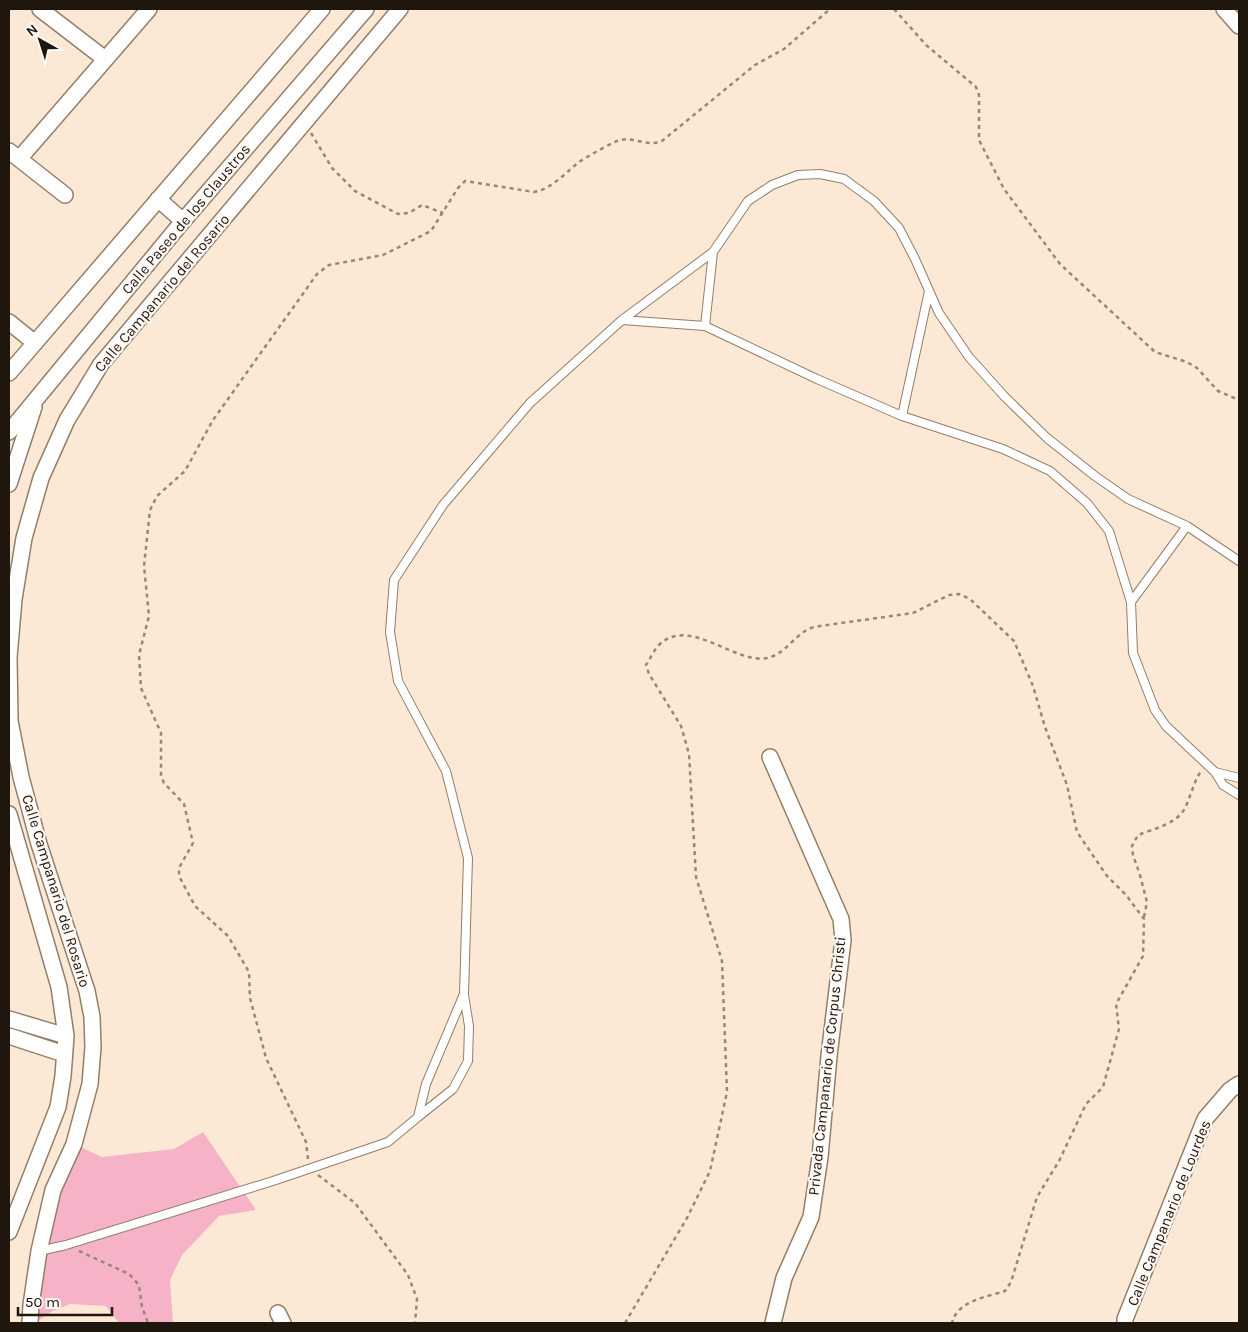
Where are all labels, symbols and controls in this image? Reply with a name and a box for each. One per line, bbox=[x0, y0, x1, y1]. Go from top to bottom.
north arrow bbox=[15, 15, 65, 65]
text: N bbox=[23, 21, 41, 40]
street label: Calle Paseo de los Claustros bbox=[118, 140, 254, 298]
street label: Calle Campanario del Rosario bbox=[91, 210, 233, 376]
street label: Calle Campanario del Rosario bbox=[18, 792, 94, 990]
street label: Privada Campanario de Corpus Christi bbox=[804, 935, 850, 1197]
street label: Calle Campanario de Lourdes bbox=[1123, 1117, 1215, 1309]
scale bar bbox=[18, 1284, 111, 1316]
text: 50 m bbox=[25, 1293, 60, 1311]

